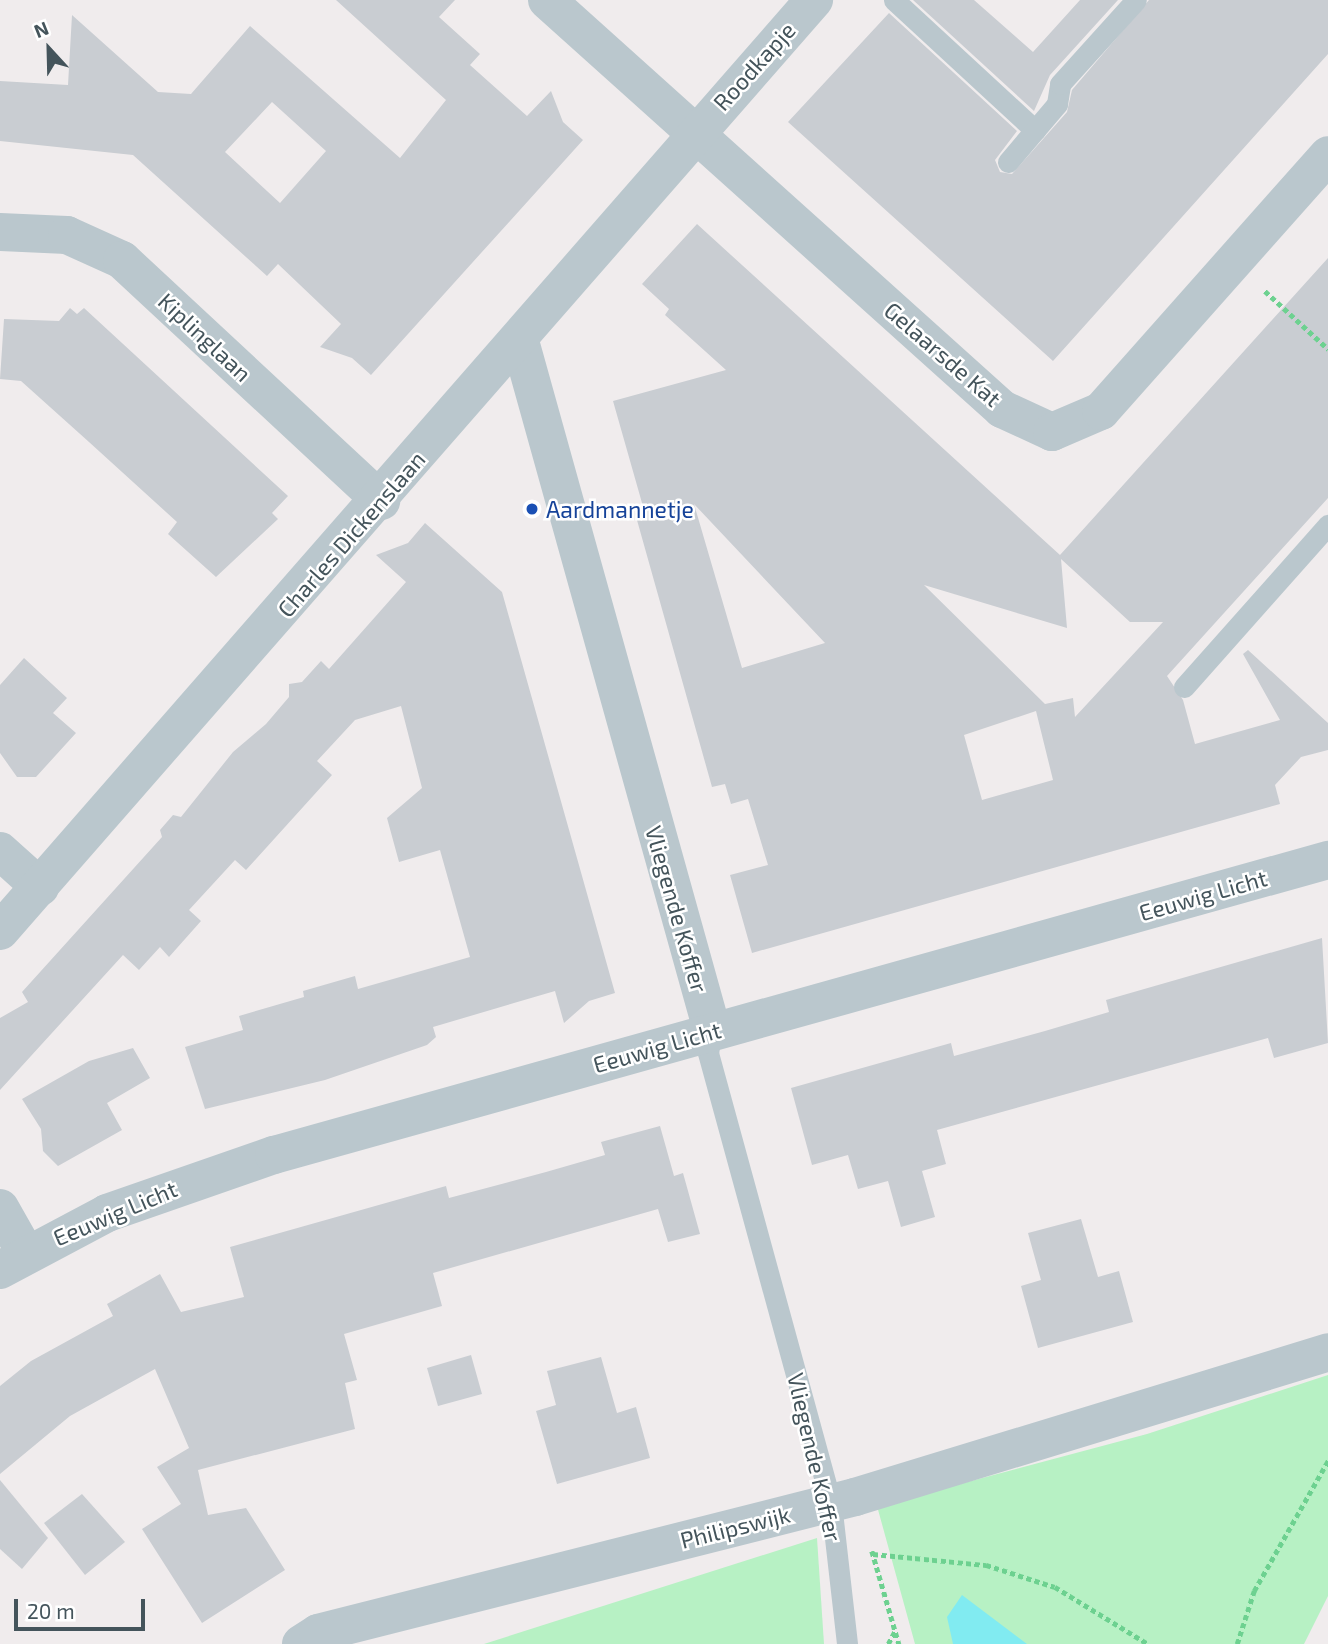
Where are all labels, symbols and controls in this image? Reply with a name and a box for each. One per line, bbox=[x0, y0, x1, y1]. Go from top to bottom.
north arrow bbox=[14, 14, 84, 84]
text: N bbox=[30, 16, 52, 42]
street label: Roodkapje bbox=[707, 16, 801, 116]
street label: Kiplinglaan bbox=[153, 287, 257, 387]
street label: Gelaarsde Kat bbox=[879, 296, 1007, 412]
street label: Charles Dickenslaan bbox=[271, 445, 431, 623]
place label: Aardmannetje bbox=[546, 495, 694, 523]
marker: Aardmannetje bbox=[524, 501, 540, 517]
street label: Vliegende Koffer bbox=[640, 822, 714, 996]
street label: Eeuwig Licht bbox=[1136, 864, 1270, 926]
street label: Eeuwig Licht bbox=[590, 1016, 724, 1078]
street label: Eeuwig Licht bbox=[49, 1175, 181, 1251]
street label: Vliegende Koffer bbox=[782, 1370, 848, 1544]
street label: Philipswijk bbox=[677, 1500, 793, 1554]
scale bar bbox=[18, 1584, 149, 1628]
text: 20 m bbox=[27, 1598, 75, 1623]

